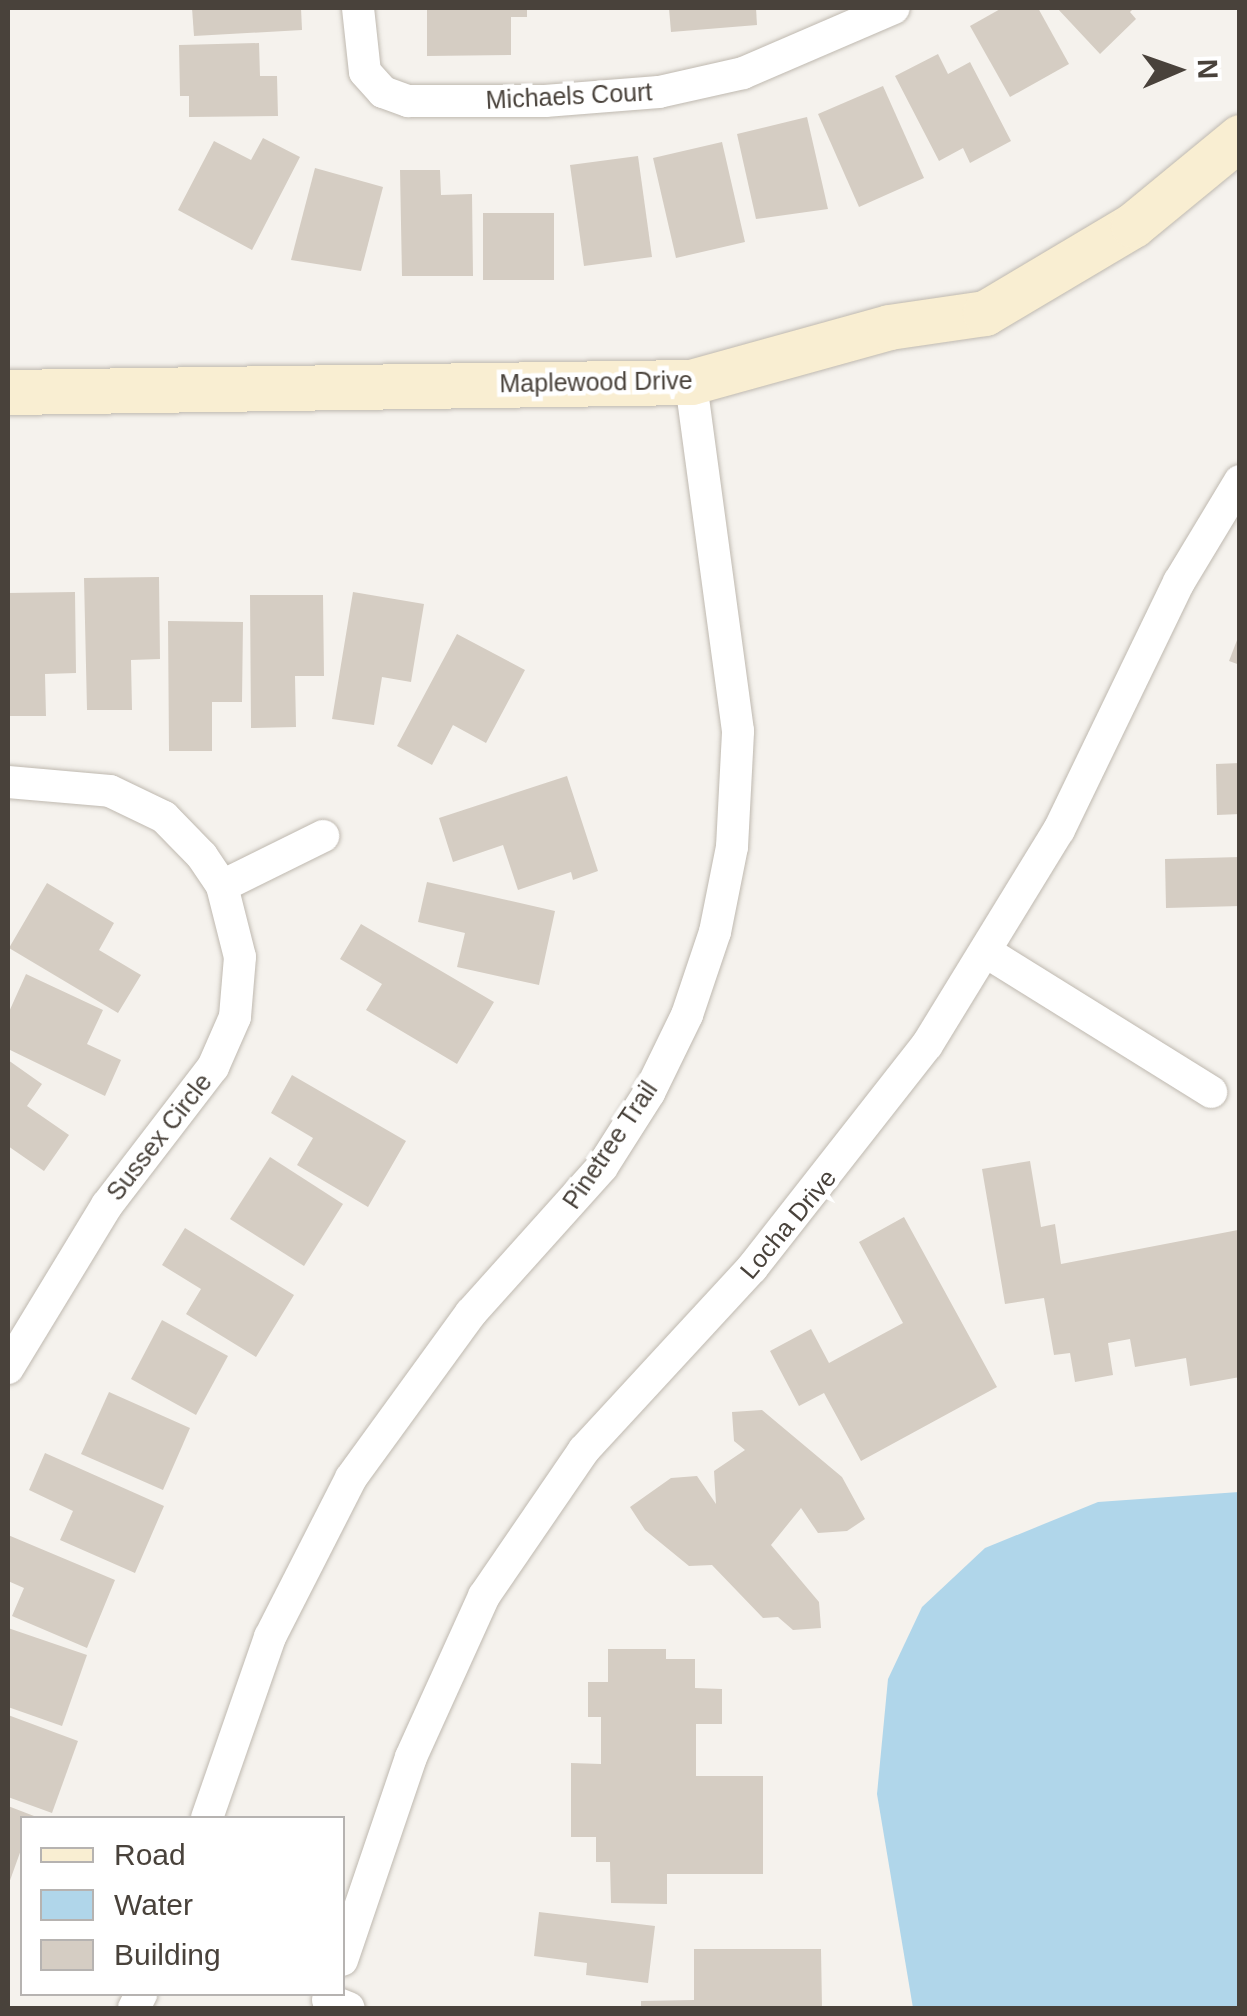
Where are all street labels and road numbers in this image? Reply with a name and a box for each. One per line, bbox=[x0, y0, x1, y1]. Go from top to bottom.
street label: Michaels Court bbox=[485, 77, 653, 115]
street label: Maplewood Drive bbox=[499, 365, 693, 399]
street label: Sussex Circle bbox=[100, 1068, 218, 1206]
street label: Pinetree Trail bbox=[556, 1075, 664, 1215]
street label: Locha Drive bbox=[734, 1163, 842, 1285]

